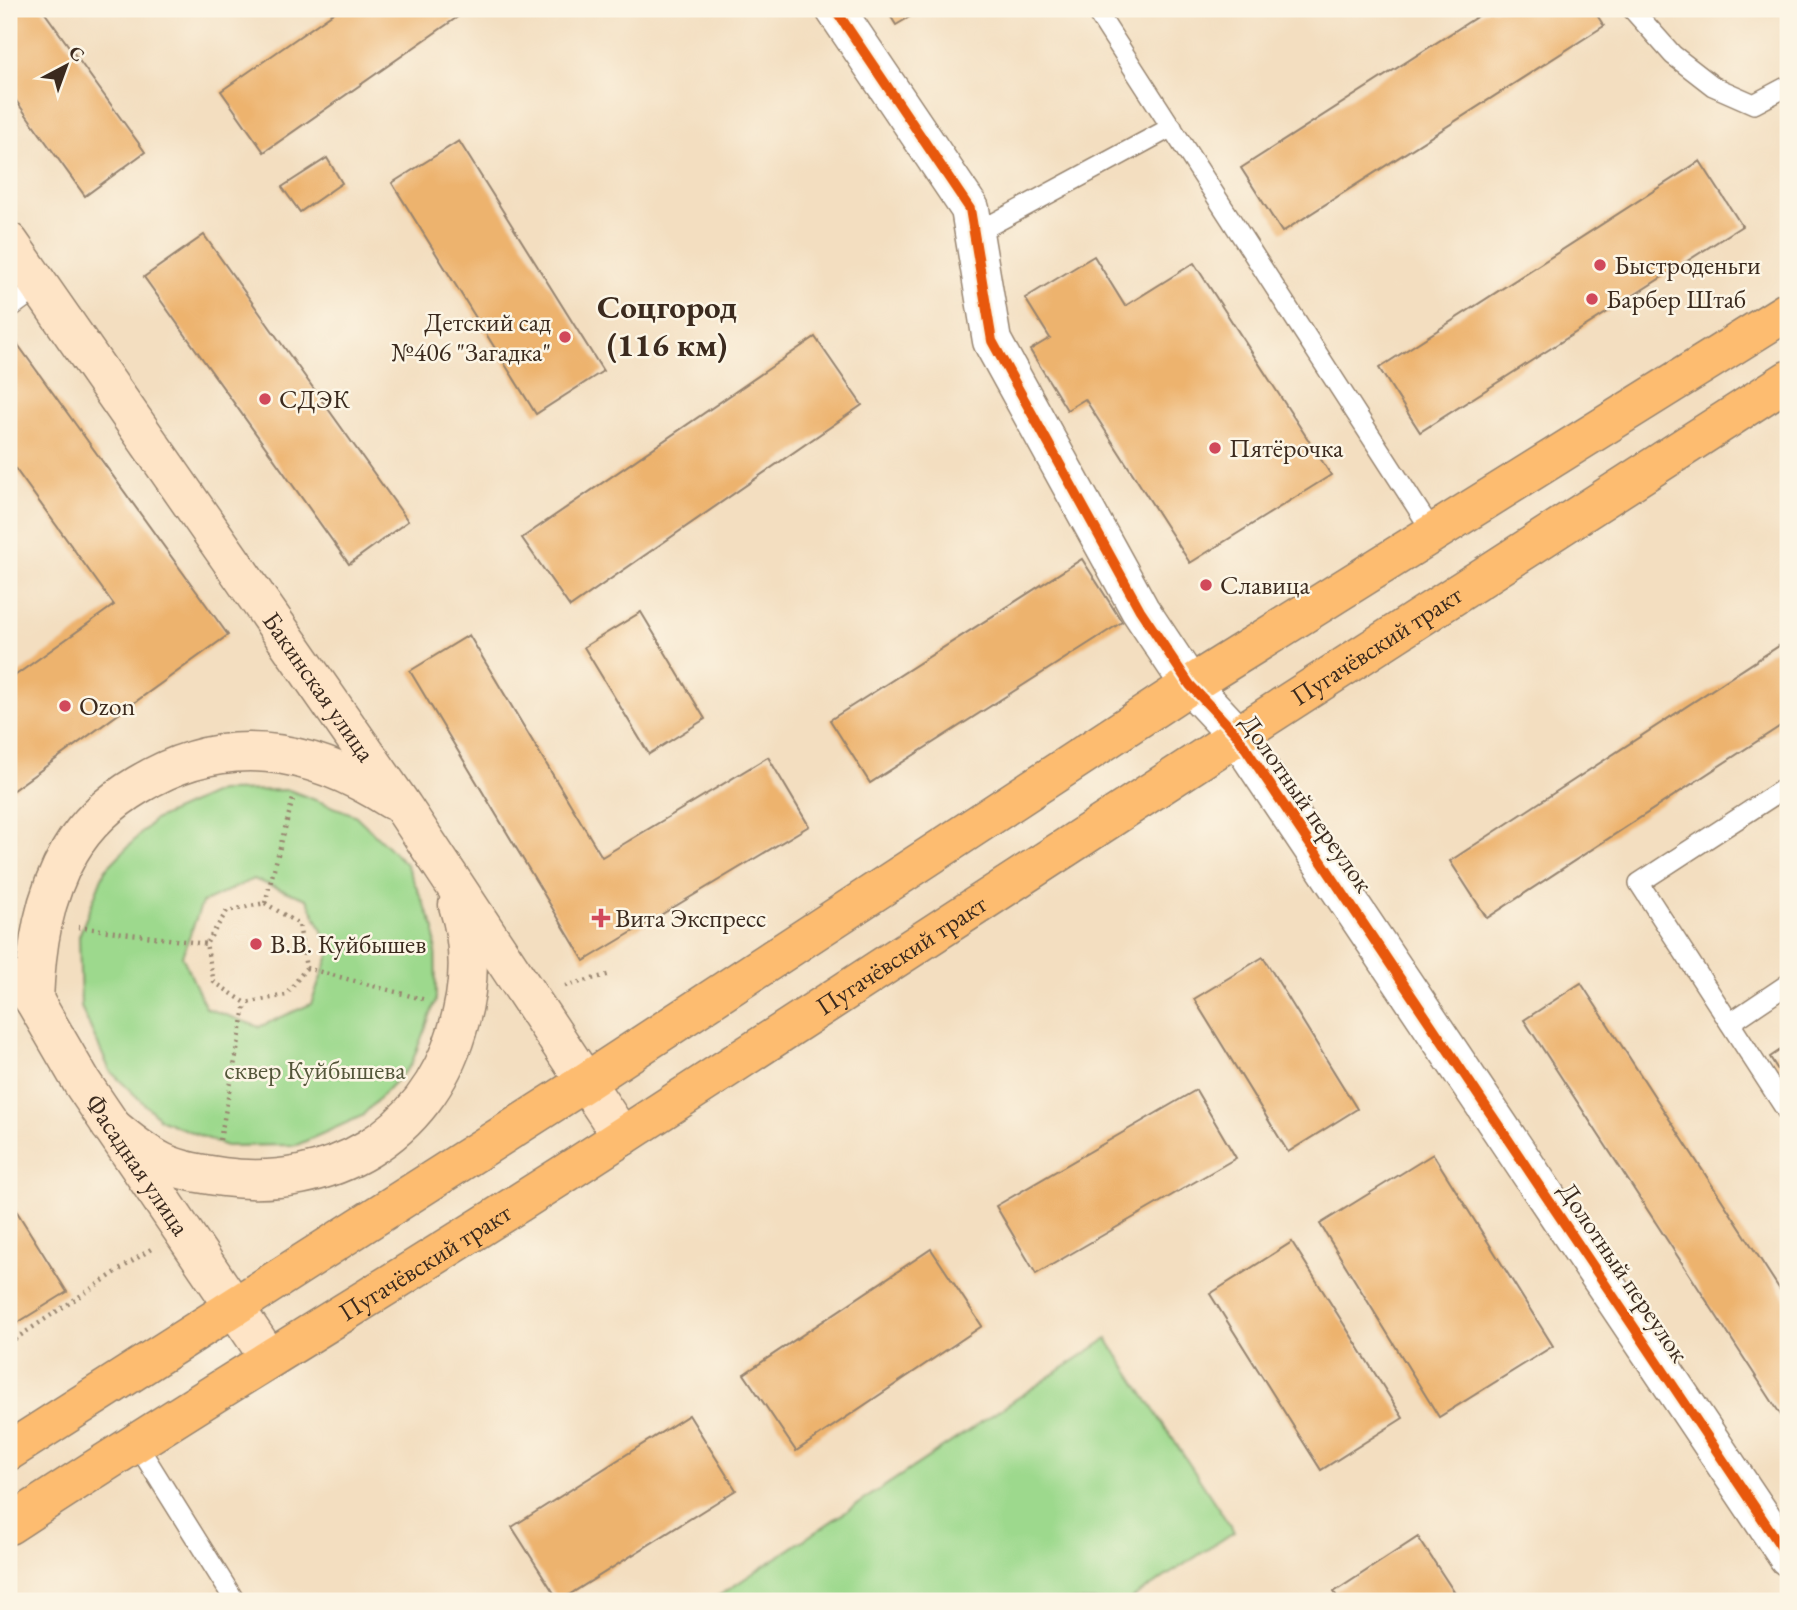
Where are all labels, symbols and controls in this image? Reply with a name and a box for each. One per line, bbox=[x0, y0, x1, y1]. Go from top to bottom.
north arrow bbox=[32, 32, 102, 102]
text: С bbox=[64, 40, 90, 67]
place label: Быстроденьги bbox=[1614, 248, 1761, 282]
marker: Быстроденьги bbox=[1592, 257, 1608, 273]
place label: Барбер Штаб bbox=[1606, 282, 1746, 316]
district label: Соцгород (116 км) bbox=[597, 285, 737, 366]
marker: Барбер Штаб bbox=[1584, 291, 1600, 307]
place label: Детский сад №406 "Загадка" bbox=[391, 305, 551, 369]
marker: Детский сад №406 "Загадка" bbox=[557, 329, 573, 345]
place label: СДЭК bbox=[279, 382, 351, 416]
marker: СДЭК bbox=[257, 391, 273, 407]
place label: Пятёрочка bbox=[1229, 431, 1344, 465]
marker: Пятёрочка bbox=[1207, 440, 1223, 456]
place label: Славица bbox=[1220, 568, 1310, 602]
marker: Славица bbox=[1198, 577, 1214, 593]
street label: Пугачёвский тракт bbox=[1284, 577, 1469, 713]
street label: Бакинская улица bbox=[255, 605, 384, 769]
place label: Ozon bbox=[79, 689, 136, 723]
marker: Ozon bbox=[57, 698, 73, 714]
street label: Долотный переулок bbox=[1233, 707, 1382, 899]
street label: Пугачёвский тракт bbox=[809, 886, 993, 1023]
place label: Вита Экспресс bbox=[615, 901, 766, 935]
marker: Вита Экспресс bbox=[593, 910, 609, 926]
place label: В.В. Куйбышев bbox=[270, 927, 426, 961]
marker: В.В. Куйбышев bbox=[248, 936, 264, 952]
park label: сквер Куйбышева bbox=[224, 1053, 406, 1087]
street label: Фасадная улица bbox=[78, 1087, 198, 1243]
street label: Долотный переулок bbox=[1551, 1175, 1697, 1369]
street label: Пугачёвский тракт bbox=[332, 1195, 518, 1329]

